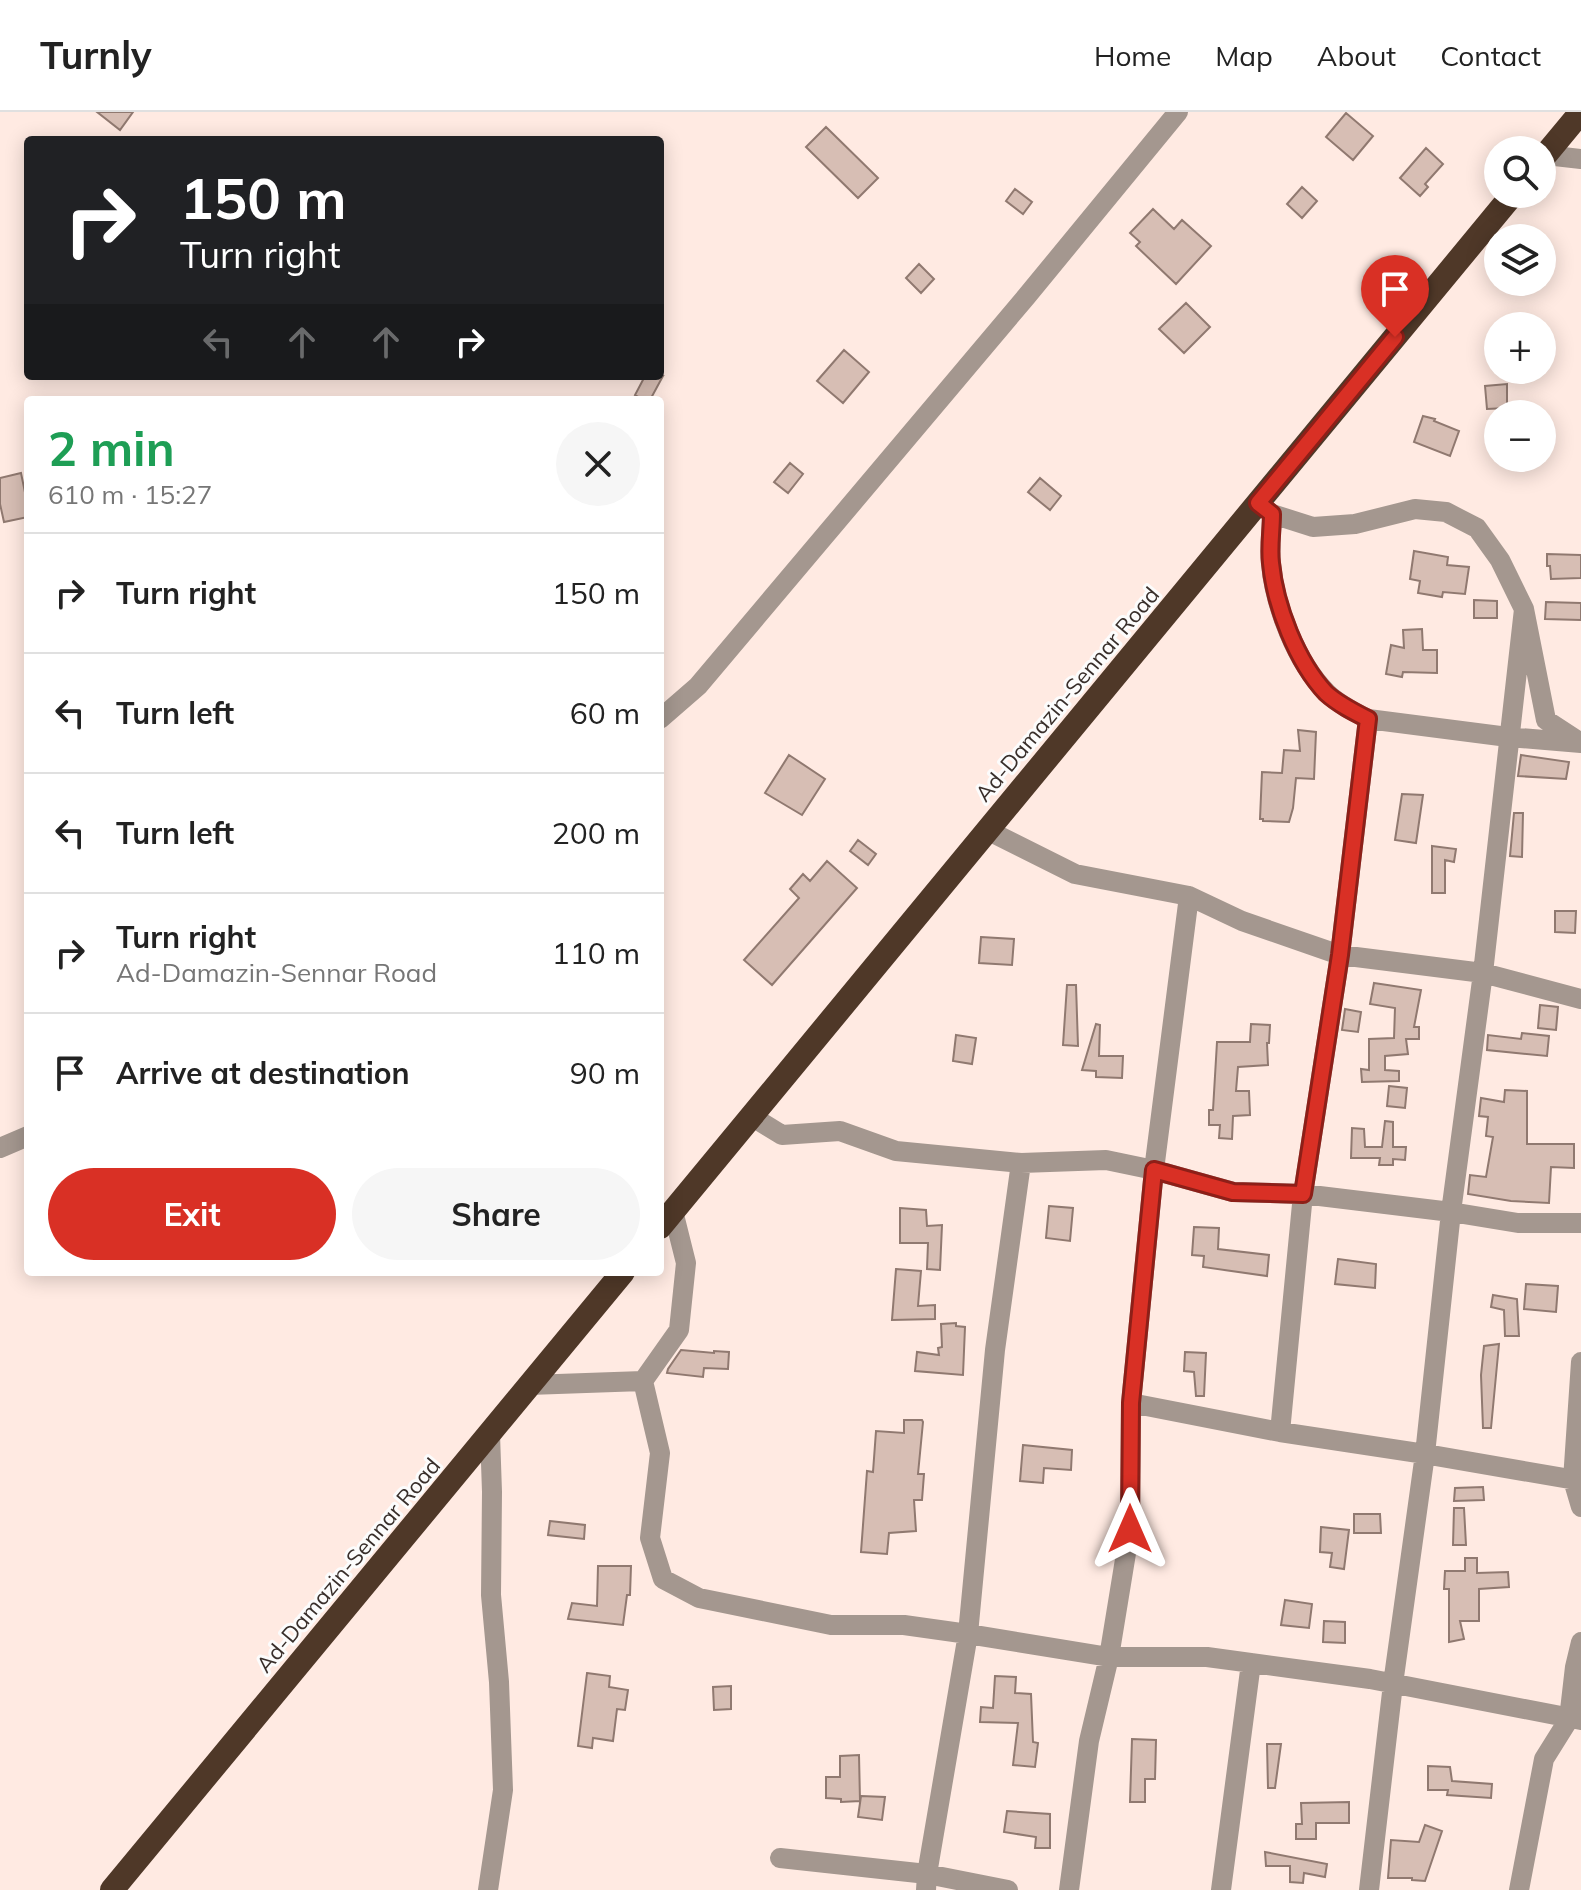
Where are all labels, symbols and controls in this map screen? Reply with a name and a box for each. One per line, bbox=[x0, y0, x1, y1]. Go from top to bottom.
text: Turnly bbox=[40, 31, 152, 79]
text: Home bbox=[1094, 38, 1171, 73]
text: Map bbox=[1215, 38, 1273, 73]
text: About bbox=[1317, 38, 1396, 73]
text: Contact bbox=[1440, 38, 1541, 73]
map controls bbox=[1484, 136, 1556, 472]
button: search bbox=[1484, 136, 1556, 208]
text: 150 m bbox=[180, 163, 347, 233]
icon: right bbox=[48, 168, 152, 272]
button: layers bbox=[1484, 224, 1556, 296]
text: Turn right bbox=[180, 232, 341, 277]
pin bbox=[1361, 255, 1429, 337]
icon: arrive bbox=[1373, 267, 1417, 311]
button: + bbox=[1484, 312, 1556, 384]
icon: left bbox=[196, 320, 240, 364]
icon: ahead bbox=[280, 320, 324, 364]
icon: ahead bbox=[364, 320, 408, 364]
icon: right bbox=[448, 320, 492, 364]
button: − bbox=[1484, 400, 1556, 472]
text: 2 min bbox=[48, 418, 175, 478]
button: close bbox=[556, 422, 640, 506]
text: 610 m · 15:27 bbox=[48, 478, 212, 511]
icon: right bbox=[48, 571, 92, 615]
text: Turn right bbox=[116, 574, 256, 612]
text: 150 m bbox=[552, 574, 640, 612]
street label: Ad-Damazin-Sennar Road bbox=[969, 581, 1165, 807]
icon: left bbox=[48, 691, 92, 735]
text: Turn left bbox=[116, 694, 234, 732]
text: 60 m bbox=[570, 694, 640, 732]
icon: left bbox=[48, 811, 92, 855]
text: Turn left bbox=[116, 814, 234, 852]
text: 200 m bbox=[552, 814, 640, 852]
text: Turn right bbox=[116, 918, 256, 956]
icon: right bbox=[48, 931, 92, 975]
text: 110 m bbox=[552, 934, 640, 972]
text: Ad-Damazin-Sennar Road bbox=[116, 956, 437, 989]
icon: arrive bbox=[48, 1051, 92, 1095]
text: Arrive at destination bbox=[116, 1054, 410, 1092]
text: 90 m bbox=[570, 1054, 640, 1092]
button: Exit bbox=[48, 1168, 336, 1260]
button: Share bbox=[352, 1168, 640, 1260]
street label: Ad-Damazin-Sennar Road bbox=[250, 1452, 446, 1678]
position arrow bbox=[1088, 1487, 1172, 1571]

